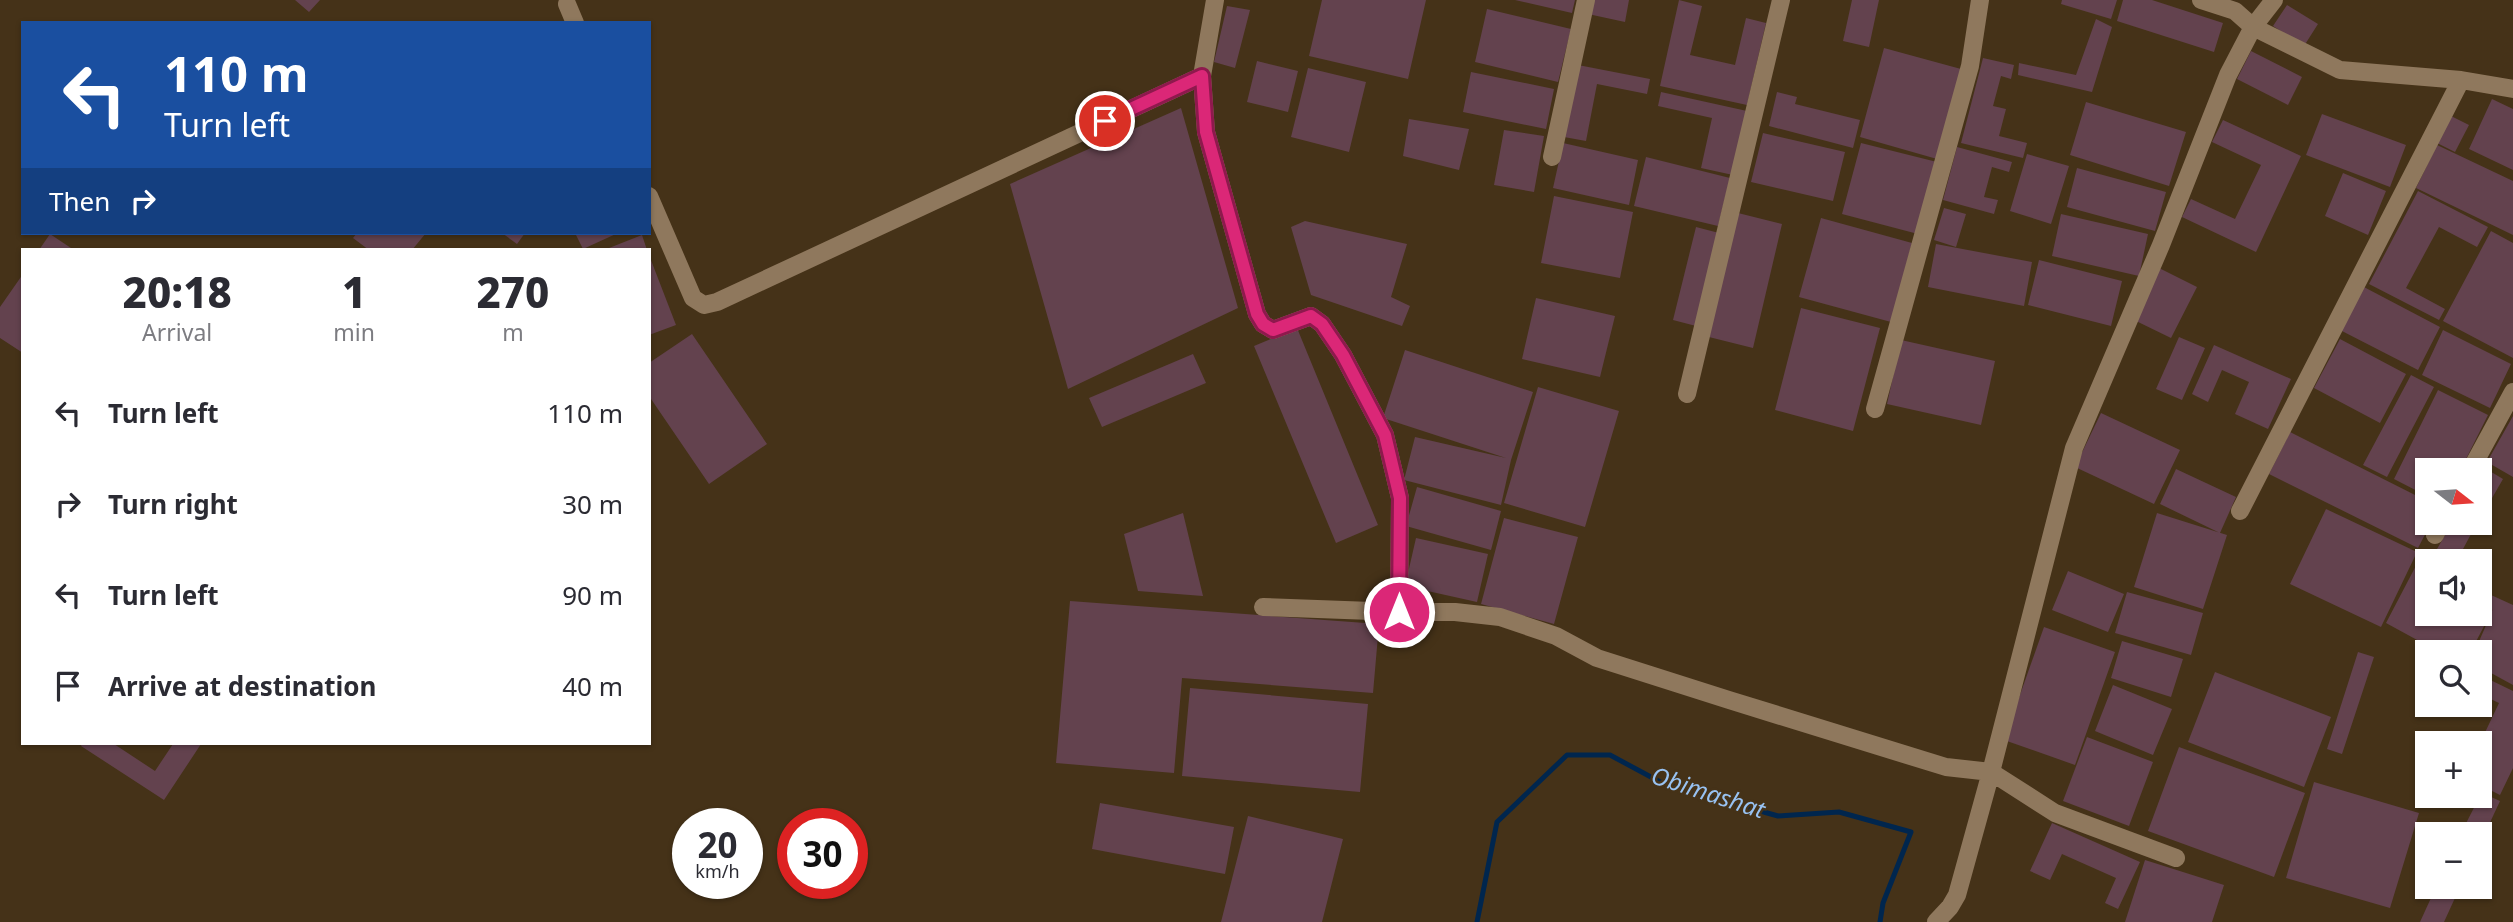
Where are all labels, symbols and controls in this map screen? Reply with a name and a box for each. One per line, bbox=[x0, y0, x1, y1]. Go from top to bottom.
text: 110 m bbox=[164, 40, 309, 106]
icon: left bbox=[49, 49, 140, 140]
pin bbox=[1075, 91, 1135, 151]
icon: arrive bbox=[1086, 102, 1124, 140]
text: Turn left bbox=[164, 103, 290, 146]
icon: right bbox=[124, 182, 162, 220]
text: Then bbox=[49, 183, 110, 219]
text: 20:18 bbox=[123, 263, 232, 320]
text: 1 bbox=[342, 263, 366, 320]
text: 270 bbox=[477, 263, 549, 320]
text: Arrival bbox=[142, 316, 212, 348]
text: min bbox=[333, 316, 375, 348]
text: m bbox=[502, 316, 524, 348]
icon: left bbox=[49, 394, 87, 432]
text: Turn left bbox=[108, 395, 219, 431]
text: 110 m bbox=[547, 395, 623, 431]
north arrow bbox=[2415, 458, 2492, 536]
map controls bbox=[2415, 458, 2492, 899]
icon: right bbox=[49, 485, 87, 523]
text: Turn right bbox=[108, 486, 238, 522]
text: 30 m bbox=[562, 486, 623, 522]
button: sound bbox=[2415, 549, 2492, 626]
position arrow bbox=[1362, 575, 1436, 649]
icon: left bbox=[49, 576, 87, 614]
text: Turn left bbox=[108, 577, 219, 613]
text: 90 m bbox=[562, 577, 623, 613]
button: search bbox=[2415, 640, 2492, 717]
icon: arrive bbox=[49, 667, 87, 705]
text: Arrive at destination bbox=[108, 668, 377, 704]
text: 40 m bbox=[562, 668, 623, 704]
button: + bbox=[2415, 731, 2492, 808]
water label: Obimashat bbox=[1647, 758, 1771, 826]
speed limit sign: 30 bbox=[777, 808, 868, 899]
text: 20 bbox=[697, 821, 738, 868]
button: − bbox=[2415, 822, 2492, 899]
text: km/h bbox=[695, 859, 740, 883]

